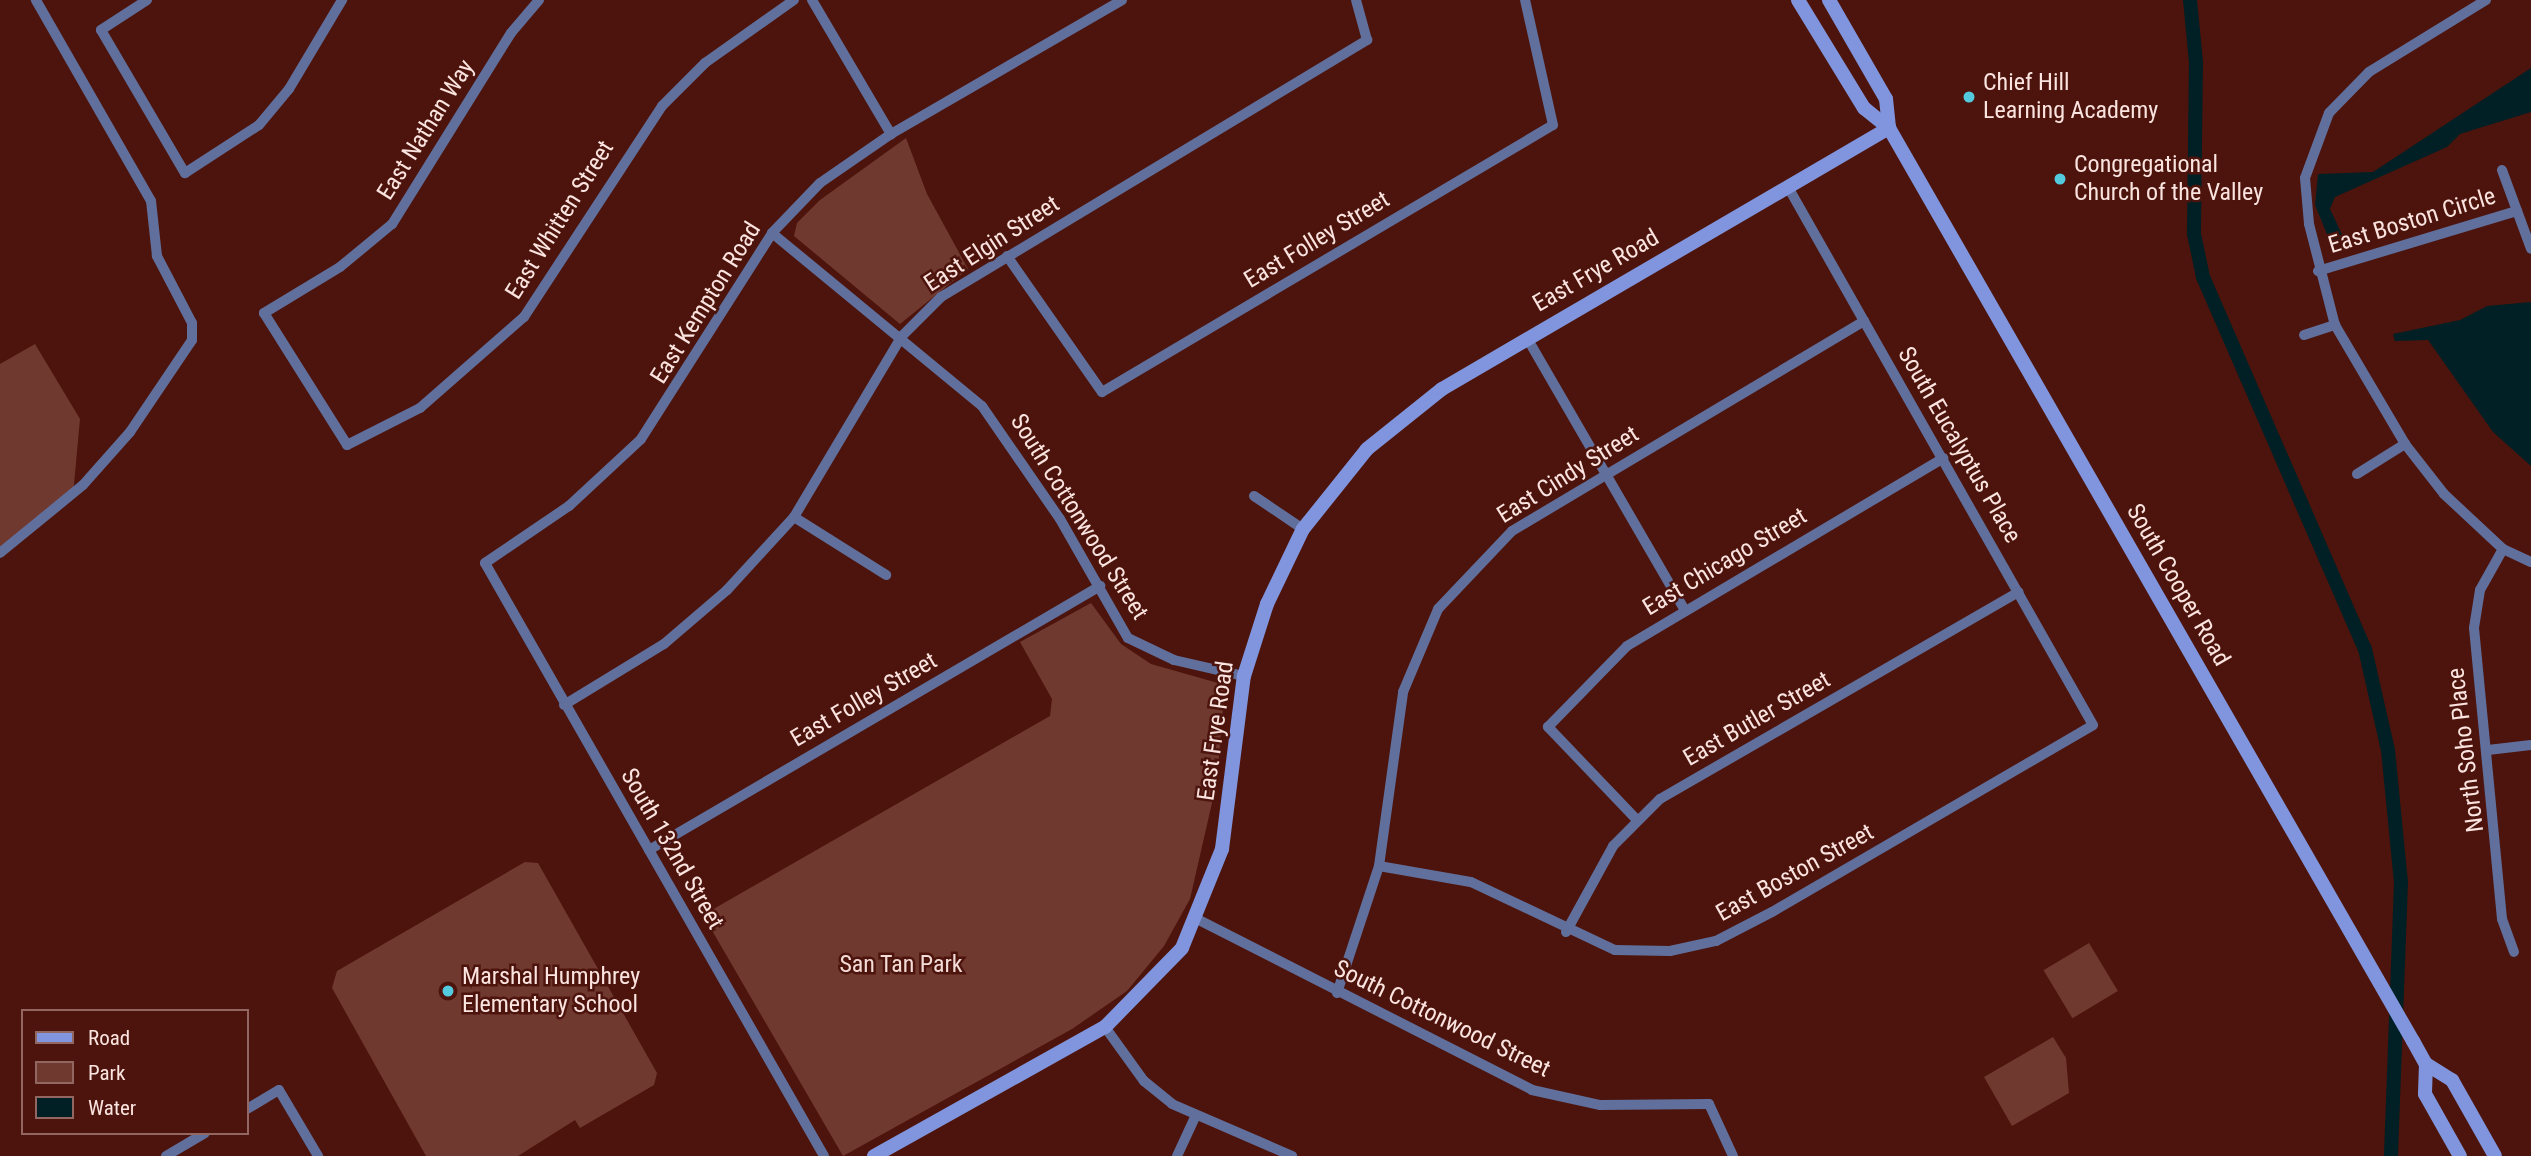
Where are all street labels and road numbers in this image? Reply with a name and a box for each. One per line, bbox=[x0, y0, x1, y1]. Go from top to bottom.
street label: East Nathan Way bbox=[371, 55, 481, 205]
street label: East Whitten Street bbox=[500, 136, 620, 304]
street label: East Boston Circle bbox=[2325, 182, 2499, 260]
street label: East Folley Street bbox=[1239, 185, 1395, 295]
street label: East Elgin Street bbox=[919, 190, 1065, 298]
street label: East Kempton Road bbox=[645, 217, 767, 389]
street label: East Frye Road bbox=[1528, 223, 1664, 319]
street label: South Eucalyptus Place bbox=[1891, 342, 2027, 548]
street label: South Cottonwood Street bbox=[1004, 409, 1154, 625]
street label: East Cindy Street bbox=[1492, 420, 1644, 530]
street label: South Cooper Road bbox=[2120, 499, 2236, 671]
street label: East Chicago Street bbox=[1638, 502, 1812, 622]
street label: East Folley Street bbox=[786, 646, 942, 754]
street label: East Frye Road bbox=[1192, 659, 1240, 803]
street label: East Butler Street bbox=[1679, 665, 1835, 773]
street label: North Soho Place bbox=[2442, 666, 2490, 834]
street label: South 132nd Street bbox=[614, 763, 730, 935]
street label: East Boston Street bbox=[1711, 818, 1879, 928]
street label: South Cottonwood Street bbox=[1329, 954, 1555, 1084]

